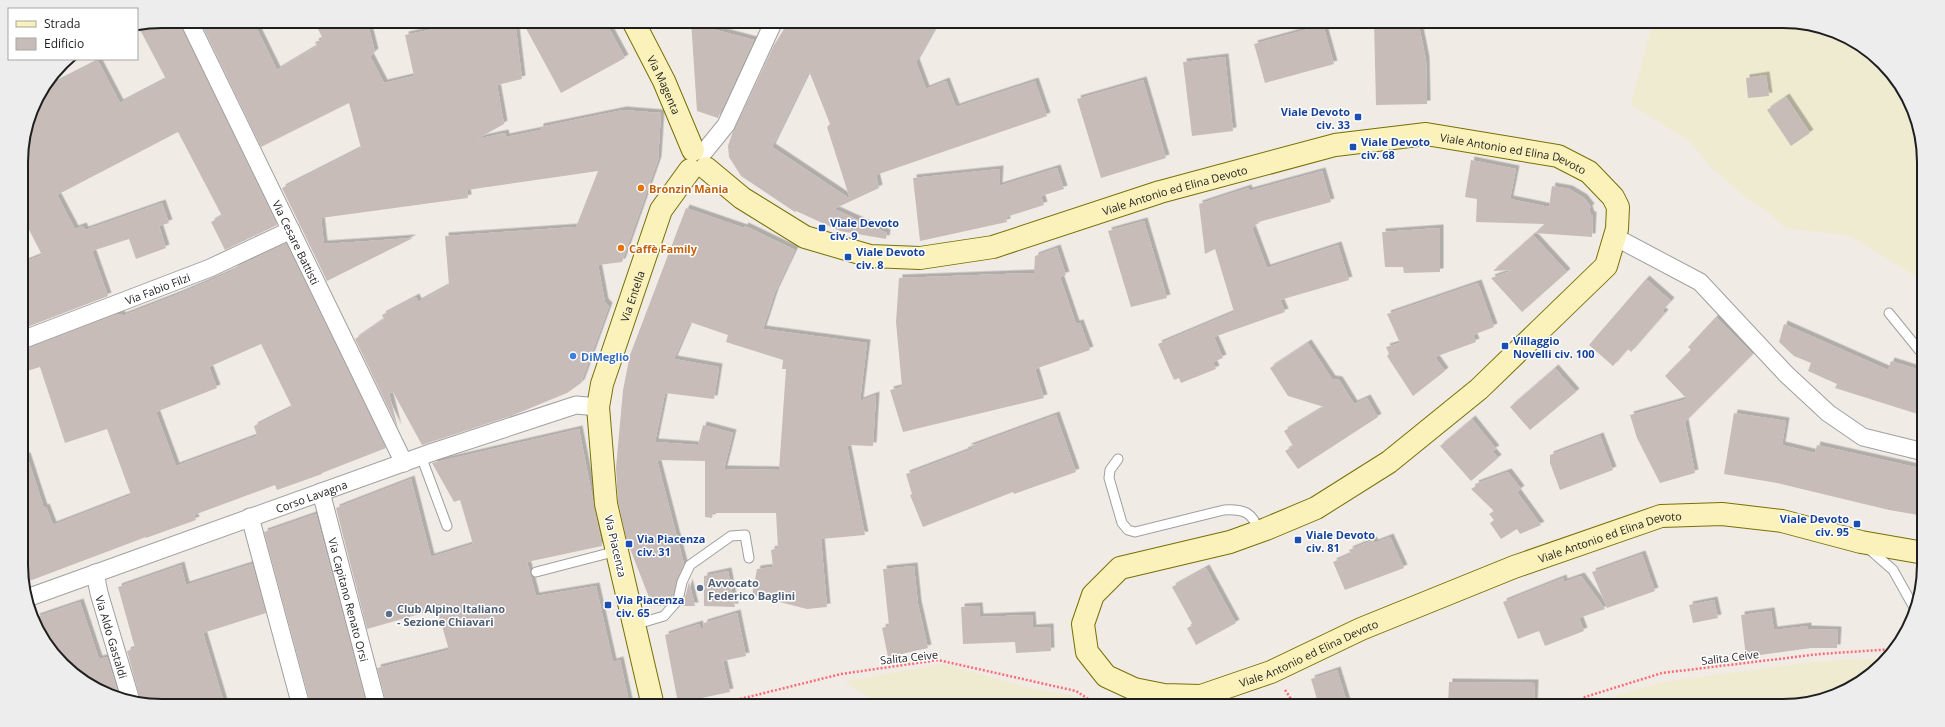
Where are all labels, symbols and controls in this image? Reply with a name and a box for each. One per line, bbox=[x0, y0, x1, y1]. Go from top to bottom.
legend bbox=[8, 8, 138, 60]
text: Strada bbox=[44, 15, 80, 32]
text: Edificio bbox=[44, 35, 84, 52]
street label: Via Magenta bbox=[644, 53, 685, 116]
place label: Viale Devoto civ. 33 bbox=[1281, 104, 1350, 132]
marker: Viale Devoto civ. 33 bbox=[1353, 112, 1363, 122]
street label: Viale Antonio ed Elina Devoto bbox=[1439, 129, 1590, 177]
place label: Viale Devoto civ. 68 bbox=[1361, 134, 1430, 162]
marker: Viale Devoto civ. 68 bbox=[1348, 142, 1358, 152]
street label: Viale Antonio ed Elina Devoto bbox=[1100, 161, 1249, 218]
place label: Bronzin Mania bbox=[649, 181, 728, 196]
marker: Bronzin Mania bbox=[636, 183, 646, 193]
street label: Via Cesare Battisti bbox=[270, 197, 324, 287]
place label: Viale Devoto civ. 9 bbox=[830, 215, 899, 243]
marker: Viale Devoto civ. 9 bbox=[817, 223, 827, 233]
place label: Caffè Family bbox=[629, 241, 698, 256]
marker: Caffè Family bbox=[616, 243, 626, 253]
place label: Viale Devoto civ. 8 bbox=[856, 244, 925, 272]
marker: Viale Devoto civ. 8 bbox=[843, 252, 853, 262]
street label: Via Entella bbox=[616, 268, 647, 323]
street label: Via Fabio Filzi bbox=[123, 269, 192, 307]
place label: Villaggio Novelli civ. 100 bbox=[1513, 333, 1595, 361]
marker: Villaggio Novelli civ. 100 bbox=[1500, 341, 1510, 351]
place label: DiMeglio bbox=[581, 349, 629, 364]
marker: DiMeglio bbox=[568, 351, 578, 361]
street label: Corso Lavagna bbox=[273, 476, 349, 516]
street label: Viale Antonio ed Elina Devoto bbox=[1536, 508, 1682, 566]
place label: Viale Devoto civ. 95 bbox=[1780, 511, 1849, 539]
street label: Via Piacenza bbox=[602, 513, 630, 579]
marker: Viale Devoto civ. 95 bbox=[1852, 519, 1862, 529]
place label: Viale Devoto civ. 81 bbox=[1306, 527, 1375, 555]
place label: Via Piacenza civ. 31 bbox=[637, 531, 705, 559]
marker: Viale Devoto civ. 81 bbox=[1293, 535, 1303, 545]
street label: Via Capitano Renato Orsi bbox=[326, 536, 373, 663]
marker: Via Piacenza civ. 31 bbox=[624, 539, 634, 549]
place label: Avvocato Federico Baglini bbox=[708, 575, 795, 603]
marker: Avvocato Federico Baglini bbox=[695, 583, 705, 593]
place label: Via Piacenza civ. 65 bbox=[616, 592, 684, 620]
street label: Via Aldo Gastaldi bbox=[93, 593, 131, 680]
marker: Via Piacenza civ. 65 bbox=[603, 600, 613, 610]
place label: Club Alpino Italiano - Sezione Chiavari bbox=[397, 601, 505, 629]
marker: Club Alpino Italiano - Sezione Chiavari bbox=[384, 609, 394, 619]
street label: Viale Antonio ed Elina Devoto bbox=[1237, 615, 1380, 690]
street label: Salita Ceive bbox=[1700, 646, 1760, 668]
street label: Salita Ceive bbox=[879, 647, 939, 667]

